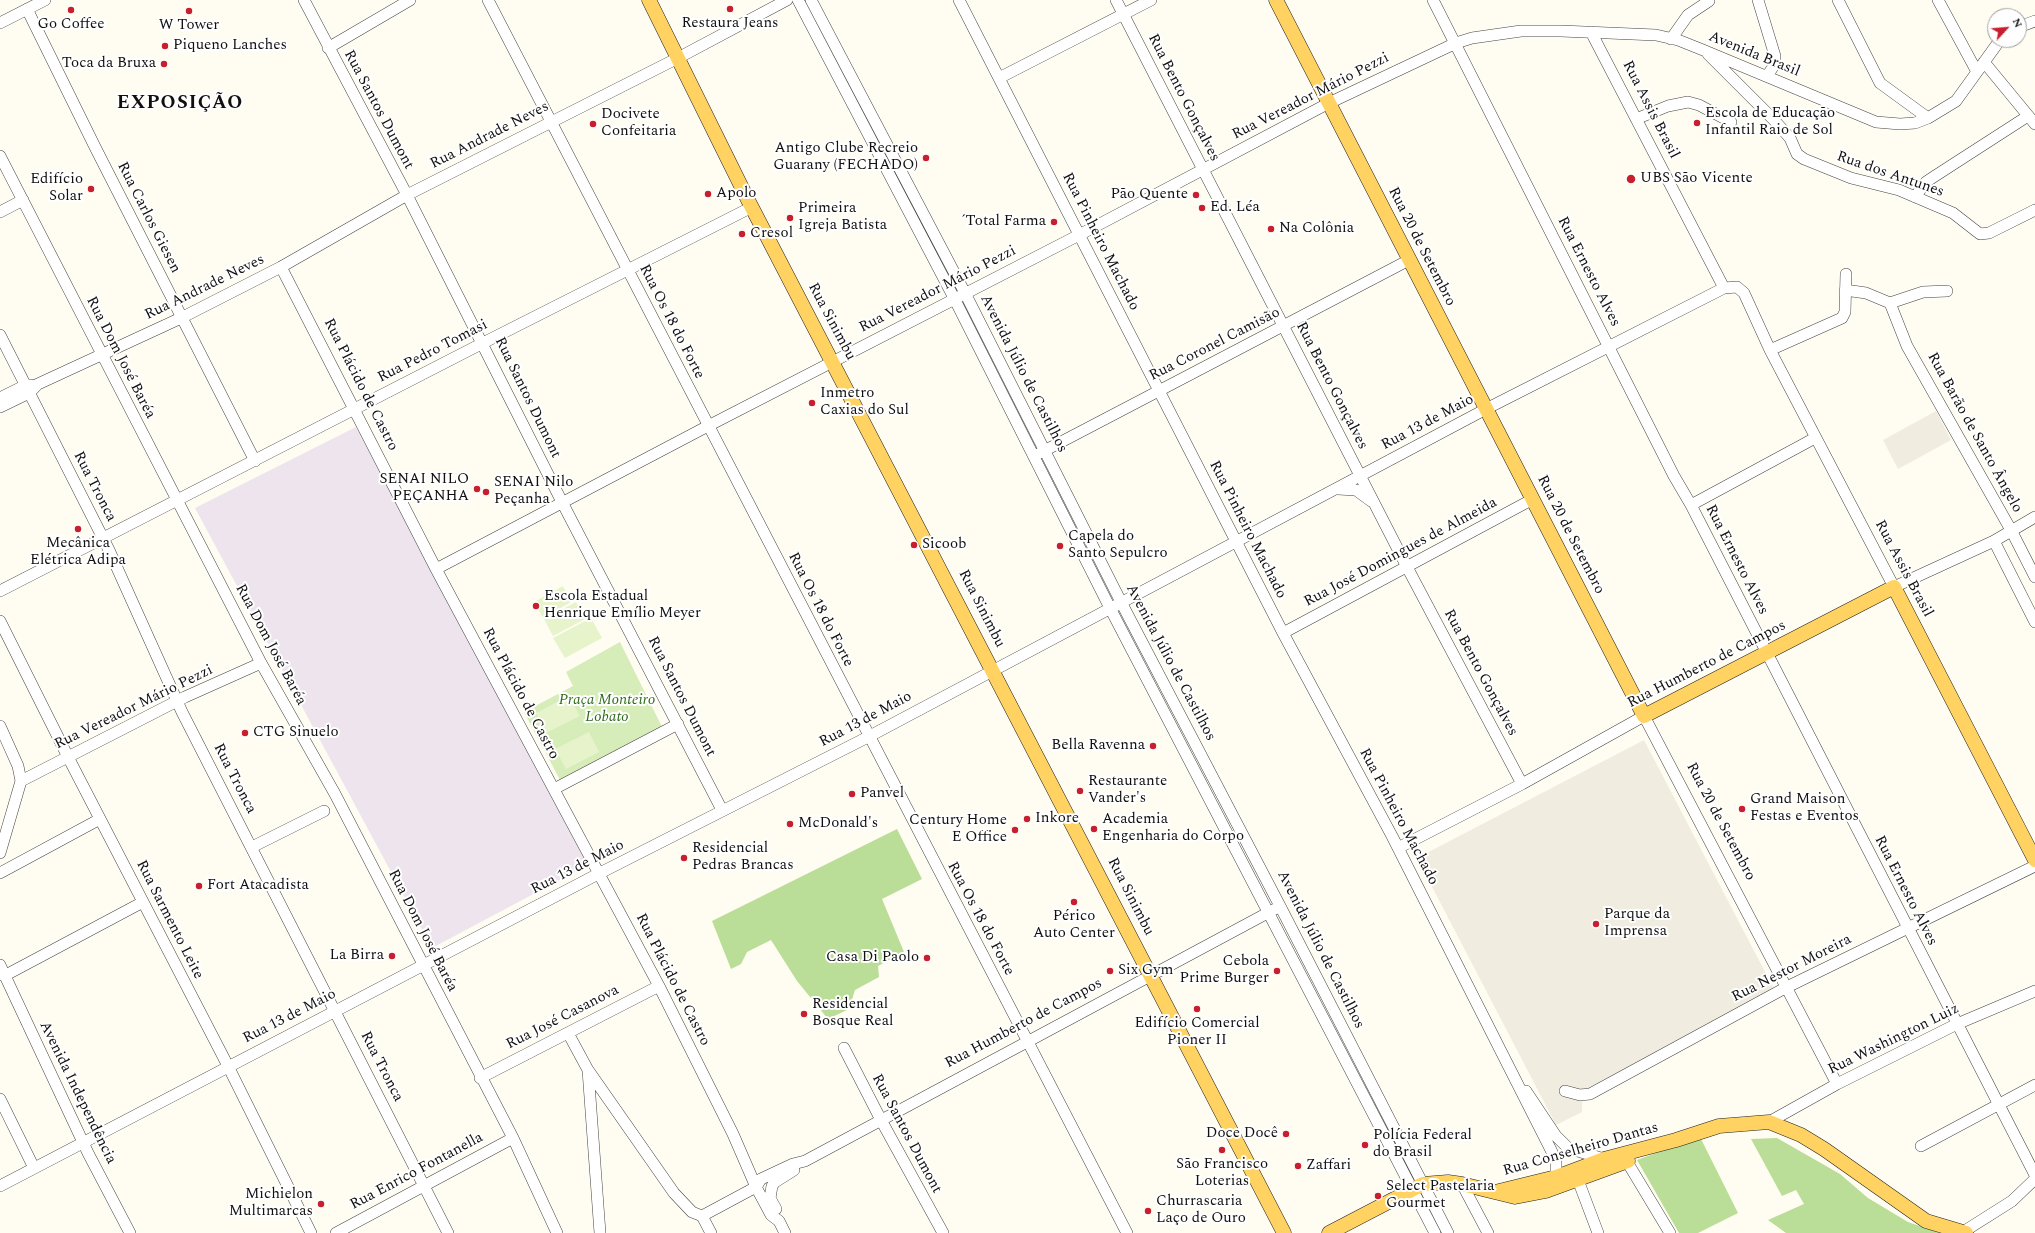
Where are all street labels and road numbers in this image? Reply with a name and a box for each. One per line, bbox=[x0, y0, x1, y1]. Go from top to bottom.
street label: Avenida Brasil bbox=[1706, 29, 1802, 81]
street label: Rua Bento Gonçalves bbox=[1143, 31, 1223, 165]
street label: Rua Santos Dumont bbox=[339, 47, 417, 173]
street label: Rua Vereador Mário Pezzi bbox=[1230, 50, 1392, 144]
street label: Rua Assis Brasil bbox=[1618, 58, 1682, 162]
street label: Rua Andrade Neves bbox=[428, 98, 552, 174]
street label: Rua dos Antunes bbox=[1834, 148, 1946, 202]
street label: Rua Carlos Giesen bbox=[112, 159, 184, 277]
street label: Rua Pinheiro Machado bbox=[1057, 170, 1143, 314]
street label: Rua 20 de Setembro bbox=[1383, 185, 1459, 309]
street label: Rua Ernesto Alves bbox=[1552, 214, 1624, 330]
street label: Rua Vereador Mário Pezzi bbox=[857, 243, 1019, 337]
street label: Rua Andrade Neves bbox=[142, 251, 268, 325]
street label: Rua Os 18 do Forte bbox=[634, 262, 708, 382]
street label: Rua Sinimbu bbox=[803, 280, 859, 364]
street label: Avenida Júlio de Castilhos bbox=[975, 292, 1071, 456]
street label: Rua Dom José Baréa bbox=[81, 294, 159, 422]
street label: Rua Coronel Camisão bbox=[1147, 304, 1283, 386]
street label: Rua Plácido de Castro bbox=[319, 316, 401, 454]
street label: Rua Pedro Tomasi bbox=[375, 317, 491, 387]
street label: Rua Bento Gonçalves bbox=[1291, 319, 1371, 453]
street label: Rua Santos Dumont bbox=[490, 335, 564, 461]
street label: Rua Barão de Santo Ângelo bbox=[1922, 350, 2026, 516]
street label: Rua 13 de Maio bbox=[1379, 391, 1477, 455]
street label: Rua Tronca bbox=[69, 449, 119, 525]
street label: Rua Pinheiro Machado bbox=[1204, 458, 1290, 602]
street label: Rua 20 de Setembro bbox=[1532, 473, 1608, 597]
street label: Rua José Domingues de Almeida bbox=[1301, 494, 1501, 612]
street label: Rua Ernesto Alves bbox=[1700, 502, 1772, 618]
street label: Rua Assis Brasil bbox=[1870, 517, 1936, 621]
street label: Rua Os 18 do Forte bbox=[783, 550, 857, 670]
street label: Rua Sinimbu bbox=[954, 567, 1008, 651]
street label: Rua Dom José Baréa bbox=[230, 581, 310, 709]
street label: Avenida Júlio de Castilhos bbox=[1121, 582, 1219, 744]
street label: Rua Bento Gonçalves bbox=[1439, 607, 1521, 739]
street label: Rua Humberto de Campos bbox=[1625, 617, 1789, 713]
street label: Rua Plácido de Castro bbox=[478, 625, 562, 763]
street label: Rua Santos Dumont bbox=[643, 634, 719, 760]
street label: Rua Vereador Mário Pezzi bbox=[52, 662, 216, 754]
street label: Rua 13 de Maio bbox=[817, 688, 915, 752]
street label: Rua Tronca bbox=[209, 741, 259, 817]
street label: Rua Pinheiro Machado bbox=[1354, 746, 1442, 888]
street label: Rua 20 de Setembro bbox=[1681, 760, 1759, 884]
street label: Rua Ernesto Alves bbox=[1869, 833, 1941, 949]
street label: Rua 13 de Maio bbox=[528, 837, 628, 899]
street label: Rua Sinimbu bbox=[1103, 855, 1157, 939]
street label: Rua Sarmento Leite bbox=[131, 858, 207, 982]
street label: Rua Os 18 do Forte bbox=[942, 859, 1018, 979]
street label: Rua Dom José Baréa bbox=[383, 867, 461, 995]
street label: Avenida Júlio de Castilhos bbox=[1272, 868, 1368, 1032]
street label: Rua Plácido de Castro bbox=[631, 911, 713, 1049]
street label: Rua Nestor Moreira bbox=[1729, 931, 1855, 1007]
street label: Rua Humberto de Campos bbox=[942, 975, 1106, 1073]
street label: Rua José Casanova bbox=[504, 982, 622, 1054]
street label: Rua 13 de Maio bbox=[240, 986, 340, 1048]
street label: Rua Washington Luiz bbox=[1826, 1000, 1962, 1080]
street label: Avenida Independência bbox=[35, 1019, 119, 1167]
street label: Rua Tronca bbox=[356, 1029, 406, 1105]
street label: Rua Santos Dumont bbox=[867, 1071, 945, 1197]
street label: Rua Conselheiro Dantas bbox=[1501, 1119, 1661, 1181]
street label: Rua Enrico Fontanella bbox=[347, 1129, 487, 1215]

